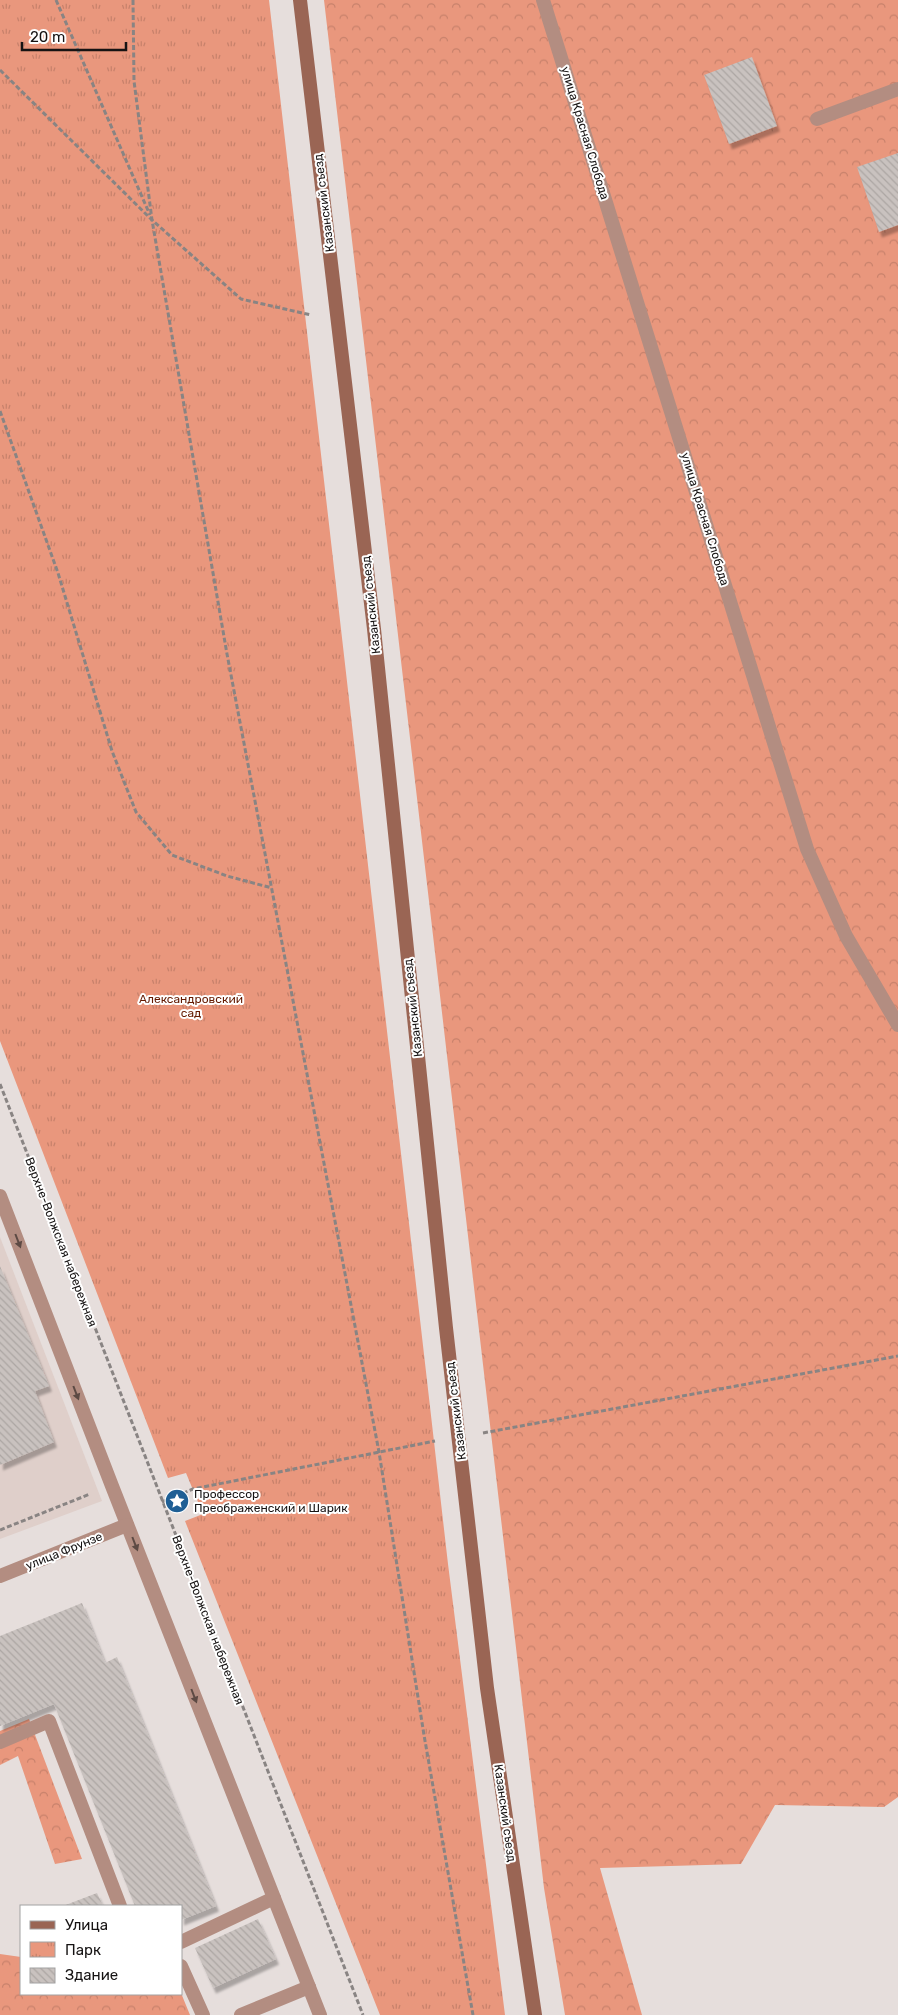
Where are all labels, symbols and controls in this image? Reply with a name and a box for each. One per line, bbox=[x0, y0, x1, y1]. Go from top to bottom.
scale bar bbox=[22, 20, 126, 52]
text: 20 m bbox=[30, 28, 65, 46]
street label: улица Красная Слобода bbox=[558, 65, 612, 201]
street label: Казанский съезд bbox=[311, 153, 337, 253]
street label: улица Красная Слобода bbox=[678, 451, 732, 587]
street label: Казанский съезд bbox=[359, 555, 383, 655]
street label: Казанский съезд bbox=[401, 958, 425, 1058]
park label: Александровский сад bbox=[139, 992, 243, 1020]
street label: Верхне-Волжская набережная bbox=[22, 1155, 100, 1329]
one-way arrow bbox=[14, 1234, 22, 1249]
street label: Казанский съезд bbox=[443, 1361, 469, 1461]
one-way arrow bbox=[72, 1386, 80, 1401]
place label: Профессор Преображенский и Шарик bbox=[194, 1487, 348, 1515]
place icon: Профессор Преображенский и Шарик bbox=[164, 1488, 190, 1514]
street label: улица Фрунзе bbox=[24, 1529, 105, 1573]
street label: Верхне-Волжская набережная bbox=[169, 1533, 247, 1707]
one-way arrow bbox=[132, 1537, 139, 1552]
one-way arrow bbox=[190, 1689, 198, 1704]
street label: Казанский съезд bbox=[491, 1763, 519, 1863]
legend bbox=[20, 1905, 182, 1995]
text: Улица bbox=[65, 1916, 108, 1934]
text: Парк bbox=[65, 1941, 101, 1959]
text: Здание bbox=[65, 1966, 118, 1984]

